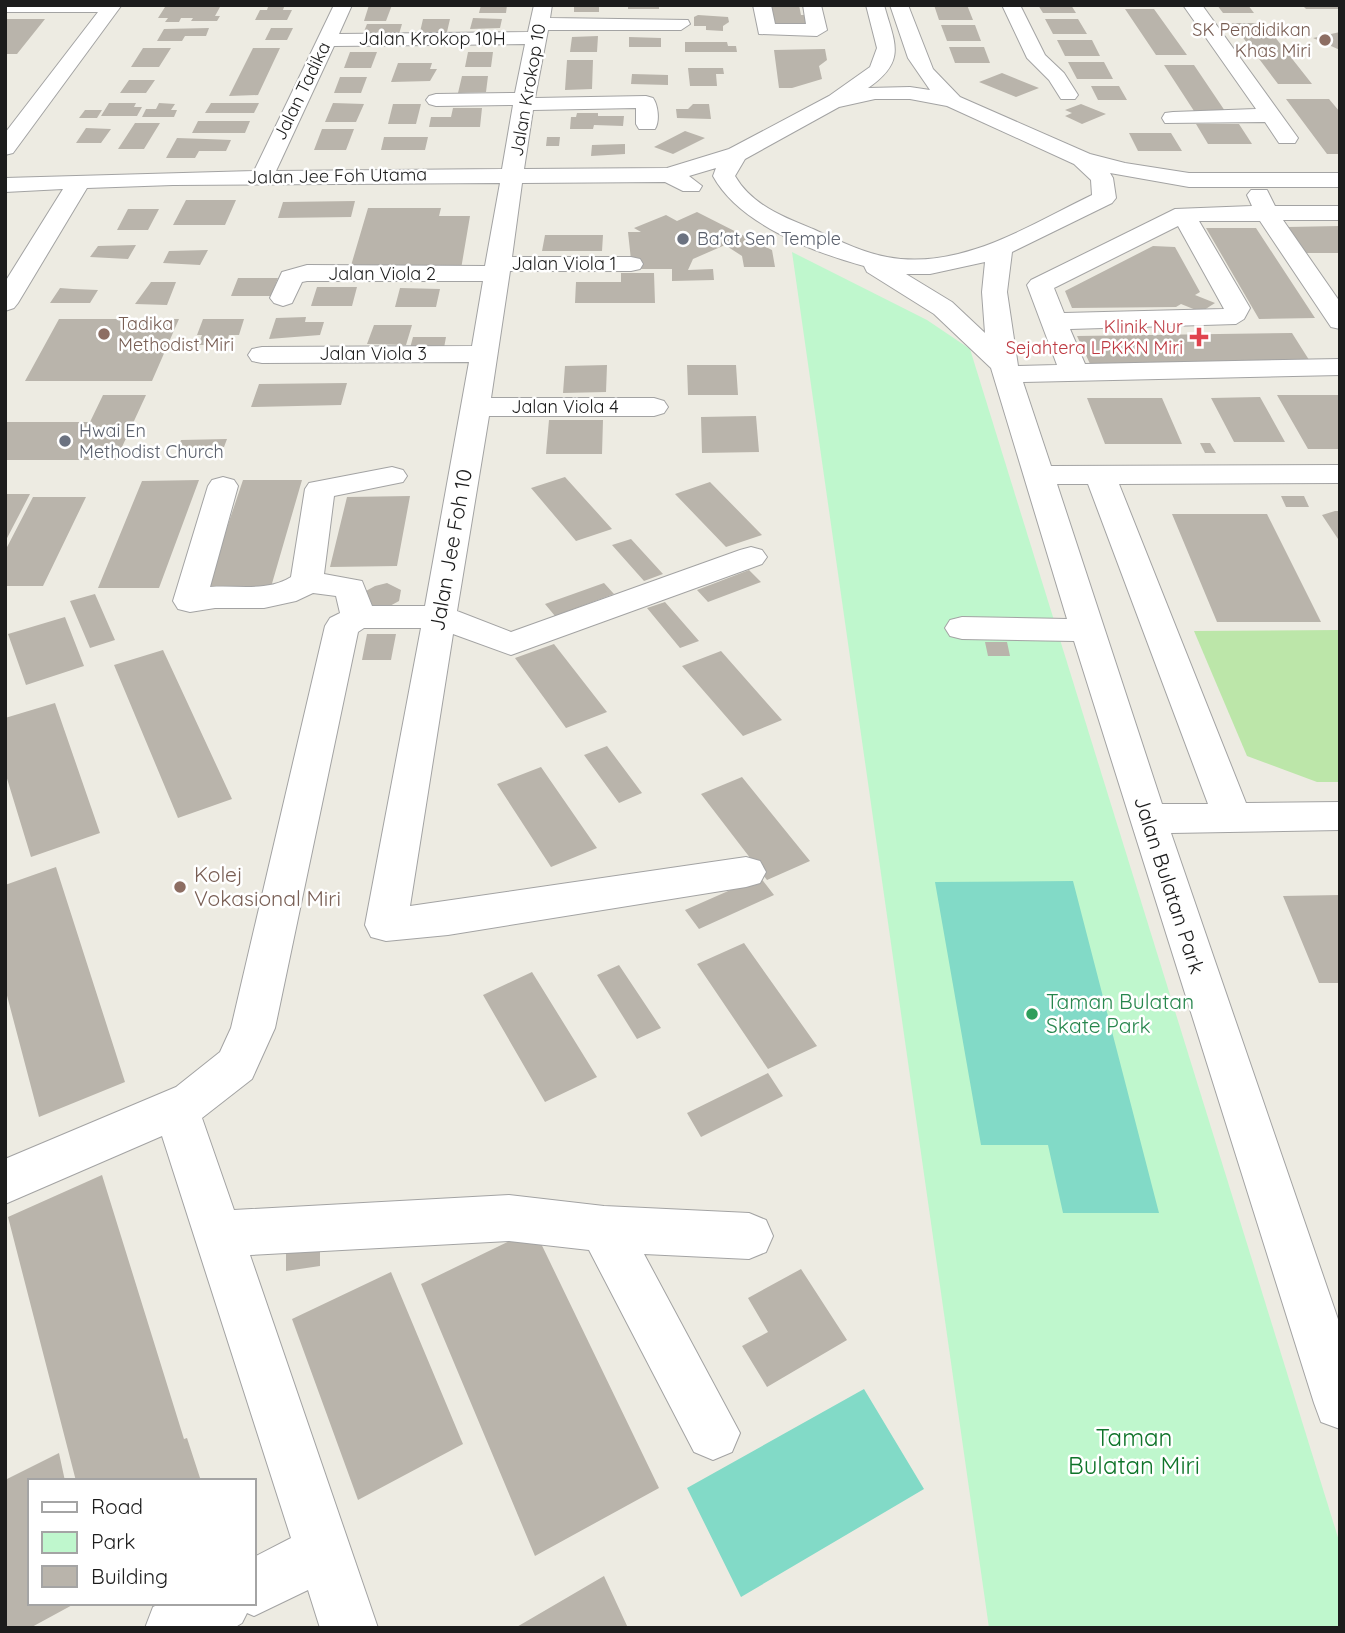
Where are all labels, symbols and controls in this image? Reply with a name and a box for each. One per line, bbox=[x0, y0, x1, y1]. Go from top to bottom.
place label: SK Pendidikan Khas Miri bbox=[1192, 18, 1311, 62]
street label: Jalan Krokop 10 bbox=[505, 22, 550, 158]
street label: Jalan Krokop 10H bbox=[358, 27, 506, 50]
marker: SK Pendidikan Khas Miri bbox=[1317, 32, 1333, 48]
street label: Jalan Tadika bbox=[268, 38, 335, 144]
street label: Jalan Jee Foh Utama bbox=[247, 162, 427, 189]
place label: Ba'at Sen Temple bbox=[697, 227, 841, 250]
marker: Ba'at Sen Temple bbox=[675, 231, 691, 247]
street label: Jalan Viola 1 bbox=[512, 252, 616, 275]
street label: Jalan Viola 2 bbox=[328, 262, 436, 285]
place label: Tadika Methodist Miri bbox=[118, 312, 234, 356]
place label: Klinik Nur Sejahtera LPKKN Miri bbox=[1006, 315, 1183, 359]
marker: Tadika Methodist Miri bbox=[96, 326, 112, 342]
marker: Klinik Nur Sejahtera LPKKN Miri bbox=[1189, 327, 1209, 347]
street label: Jalan Viola 3 bbox=[319, 342, 427, 365]
street label: Jalan Viola 4 bbox=[511, 395, 619, 418]
place label: Hwai En Methodist Church bbox=[79, 419, 224, 463]
marker: Hwai En Methodist Church bbox=[57, 433, 73, 449]
street label: Jalan Jee Foh 10 bbox=[423, 467, 477, 633]
street label: Jalan Bulatan Park bbox=[1129, 792, 1211, 977]
place label: Kolej Vokasional Miri bbox=[194, 861, 341, 911]
marker: Kolej Vokasional Miri bbox=[172, 879, 188, 895]
place label: Taman Bulatan Skate Park bbox=[1046, 988, 1194, 1038]
marker: Taman Bulatan Skate Park bbox=[1024, 1006, 1040, 1022]
park label: Taman Bulatan Miri bbox=[1068, 1422, 1200, 1480]
legend bbox=[28, 1479, 256, 1605]
text: Road bbox=[91, 1493, 143, 1519]
text: Park bbox=[91, 1528, 135, 1554]
text: Building bbox=[91, 1563, 168, 1589]

